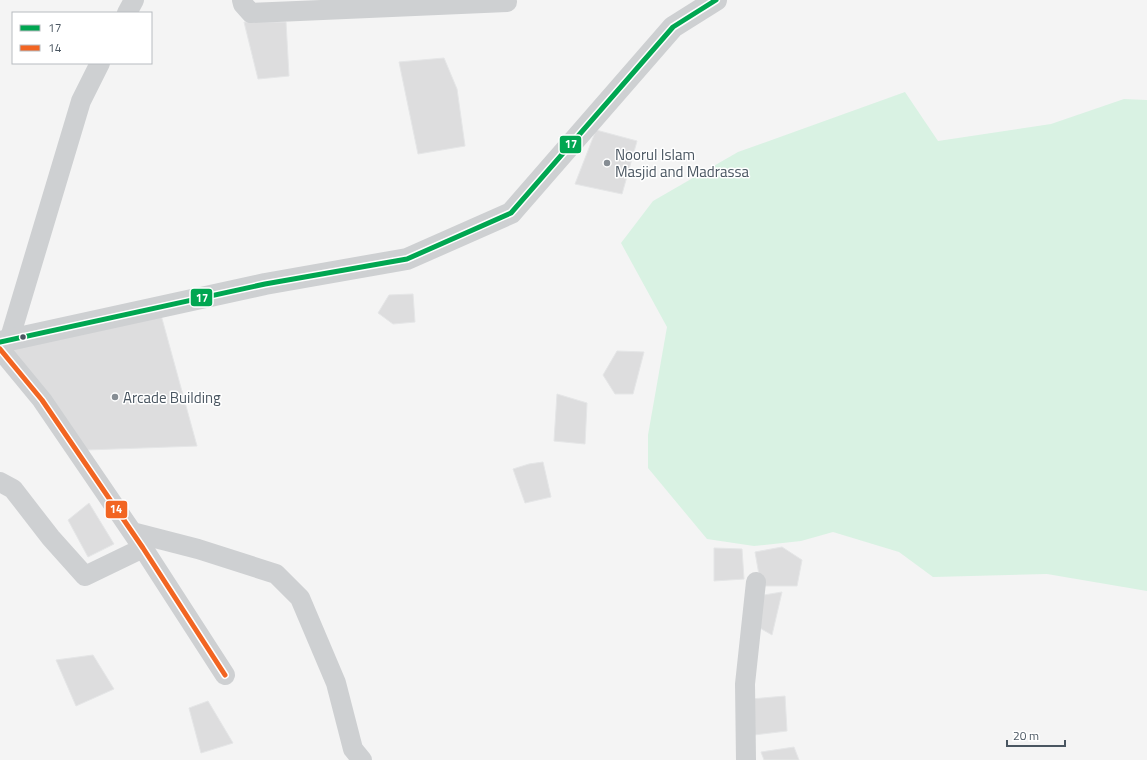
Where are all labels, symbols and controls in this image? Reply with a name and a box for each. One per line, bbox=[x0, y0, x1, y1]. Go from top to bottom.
legend bbox=[12, 12, 152, 64]
text: 17 bbox=[48, 18, 61, 37]
text: 14 bbox=[48, 38, 62, 57]
line badge: 17 bbox=[559, 135, 582, 154]
text: 17 bbox=[565, 136, 577, 152]
place label: Noorul Islam Masjid and Madrassa bbox=[615, 143, 749, 183]
marker: Noorul Islam Masjid and Madrassa bbox=[602, 158, 612, 168]
line badge: 17 bbox=[190, 288, 213, 307]
text: 17 bbox=[196, 290, 208, 306]
unlabelled marker bbox=[18, 332, 28, 342]
place label: Arcade Building bbox=[123, 386, 221, 409]
marker: Arcade Building bbox=[110, 392, 120, 402]
line badge: 14 bbox=[105, 500, 128, 519]
text: 14 bbox=[110, 501, 122, 517]
scale bar bbox=[1007, 722, 1065, 748]
text: 20 m bbox=[1013, 726, 1039, 745]

